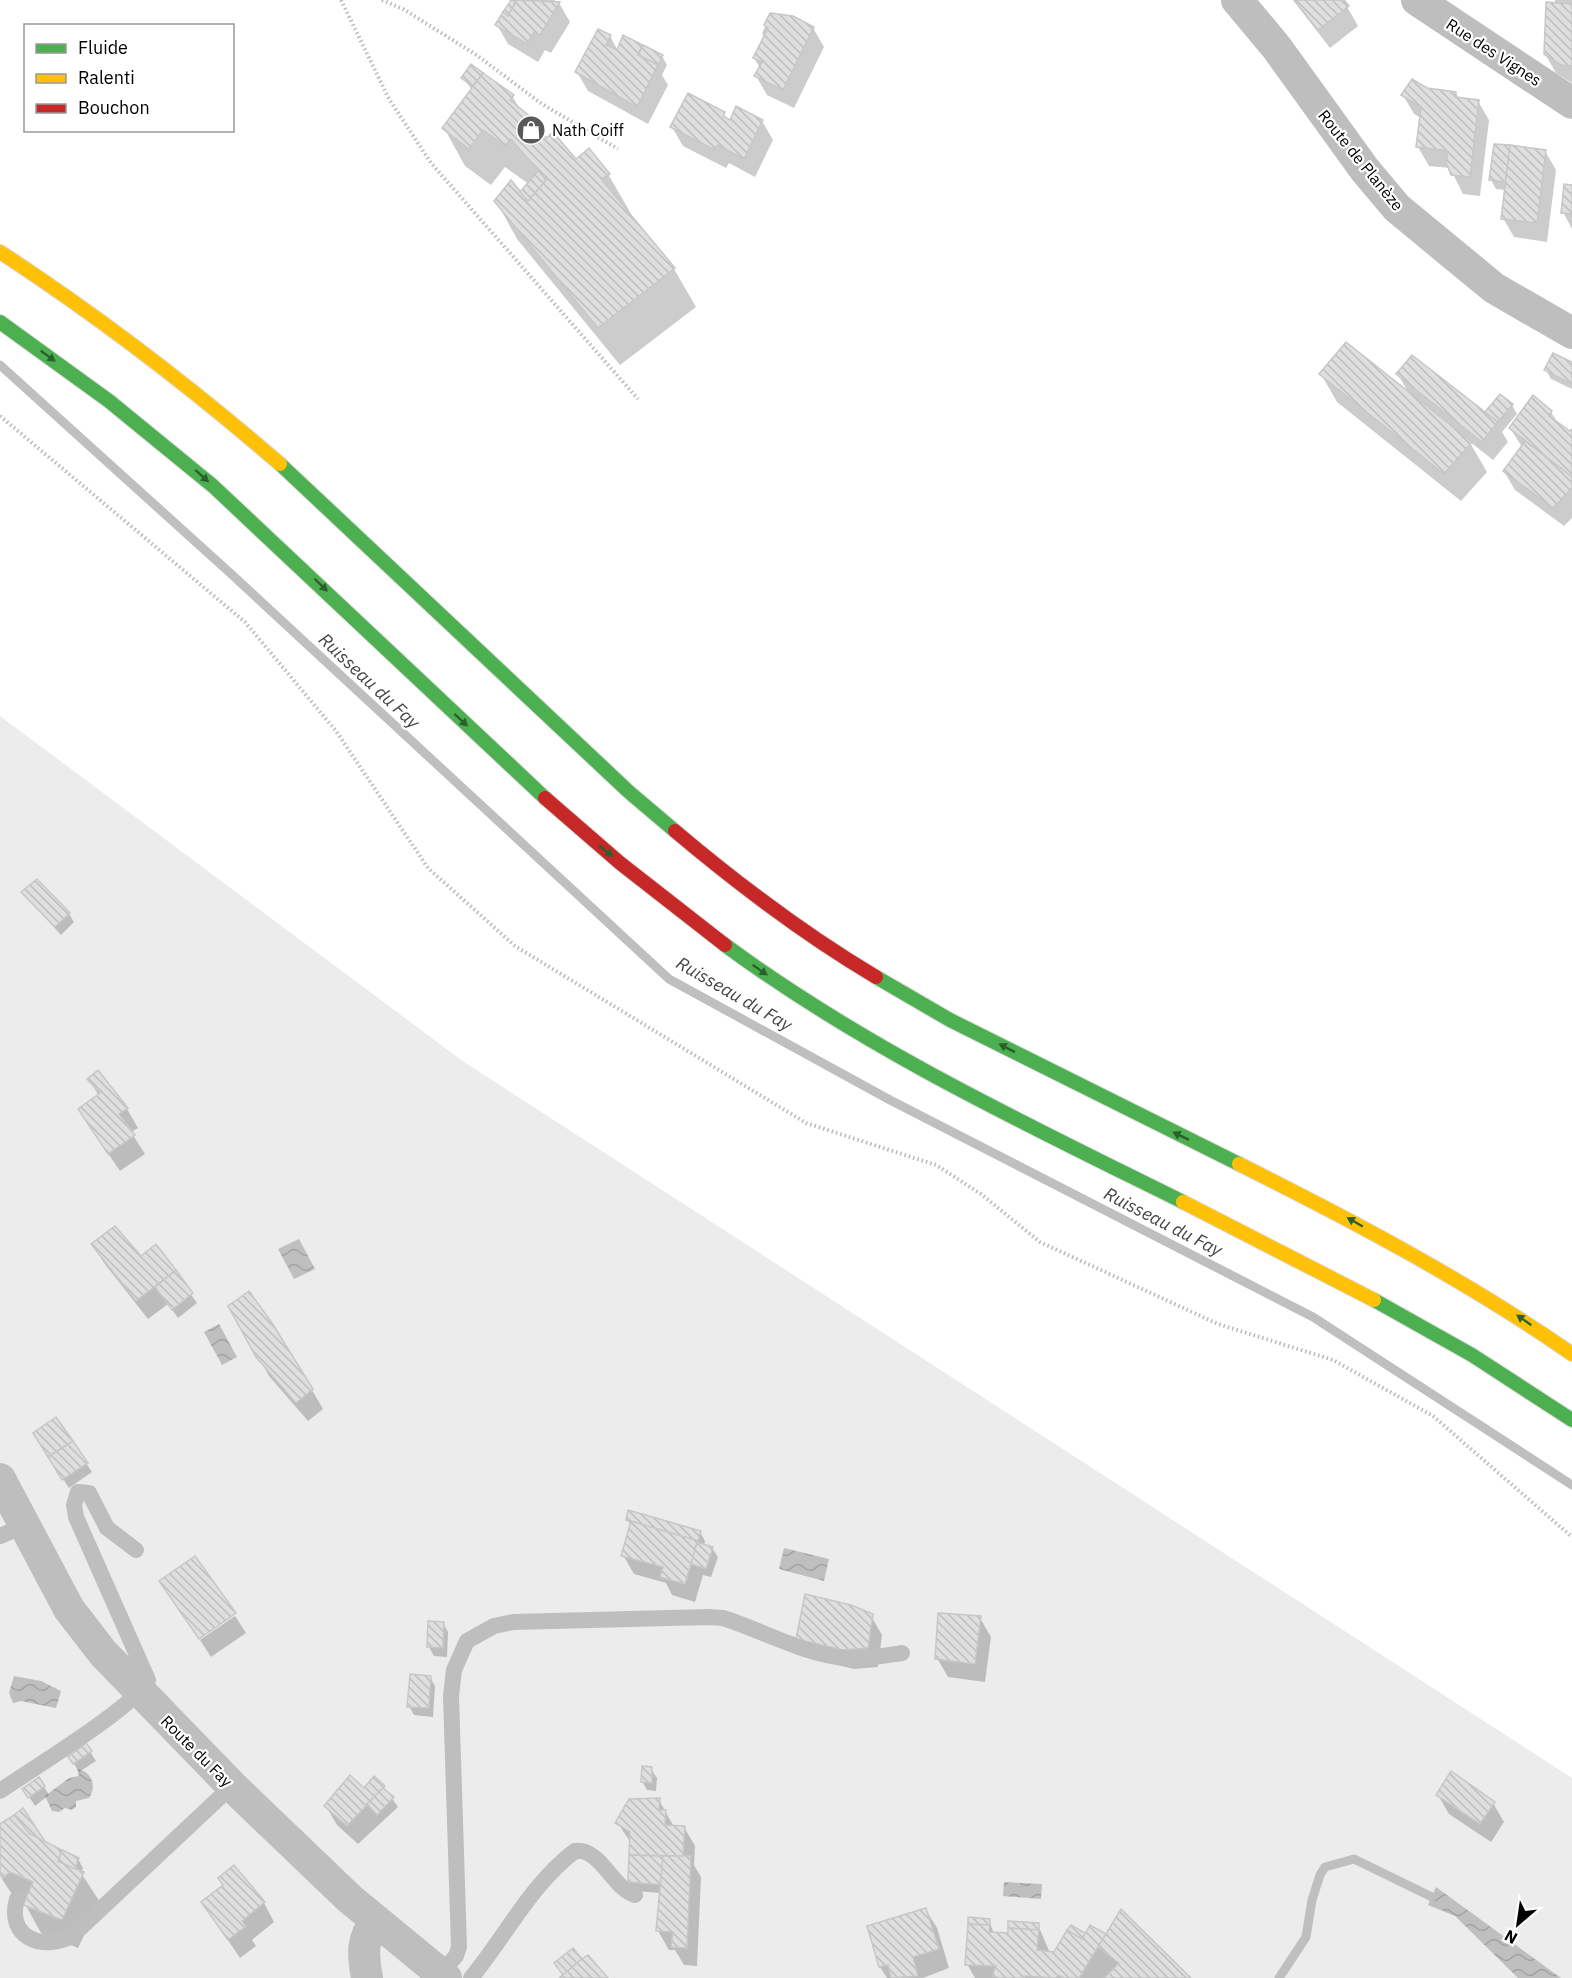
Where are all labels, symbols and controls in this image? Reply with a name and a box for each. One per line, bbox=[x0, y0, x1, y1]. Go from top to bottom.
street label: Rue des Vignes bbox=[1443, 14, 1545, 90]
legend bbox=[24, 24, 234, 132]
text: Fluide bbox=[78, 36, 128, 59]
text: Ralenti bbox=[78, 66, 135, 89]
text: Bouchon bbox=[78, 96, 150, 119]
street label: Route de Planèze bbox=[1314, 105, 1408, 215]
shop icon: Nath Coiff bbox=[515, 114, 547, 146]
place label: Nath Coiff bbox=[552, 120, 624, 140]
one-way arrow bbox=[40, 350, 56, 362]
one-way arrow bbox=[194, 469, 209, 483]
one-way arrow bbox=[313, 578, 328, 592]
water label: Ruisseau du Fay bbox=[314, 628, 426, 734]
one-way arrow bbox=[454, 713, 469, 727]
one-way arrow bbox=[598, 845, 613, 857]
water label: Ruisseau du Fay bbox=[672, 951, 797, 1037]
one-way arrow bbox=[752, 964, 768, 975]
one-way arrow bbox=[998, 1043, 1015, 1053]
one-way arrow bbox=[1172, 1131, 1189, 1140]
water label: Ruisseau du Fay bbox=[1100, 1182, 1227, 1262]
one-way arrow bbox=[1347, 1218, 1364, 1228]
one-way arrow bbox=[1516, 1315, 1532, 1326]
street label: Route du Fay bbox=[157, 1711, 237, 1791]
north arrow bbox=[1488, 1894, 1548, 1954]
text: N bbox=[1501, 1926, 1521, 1949]

